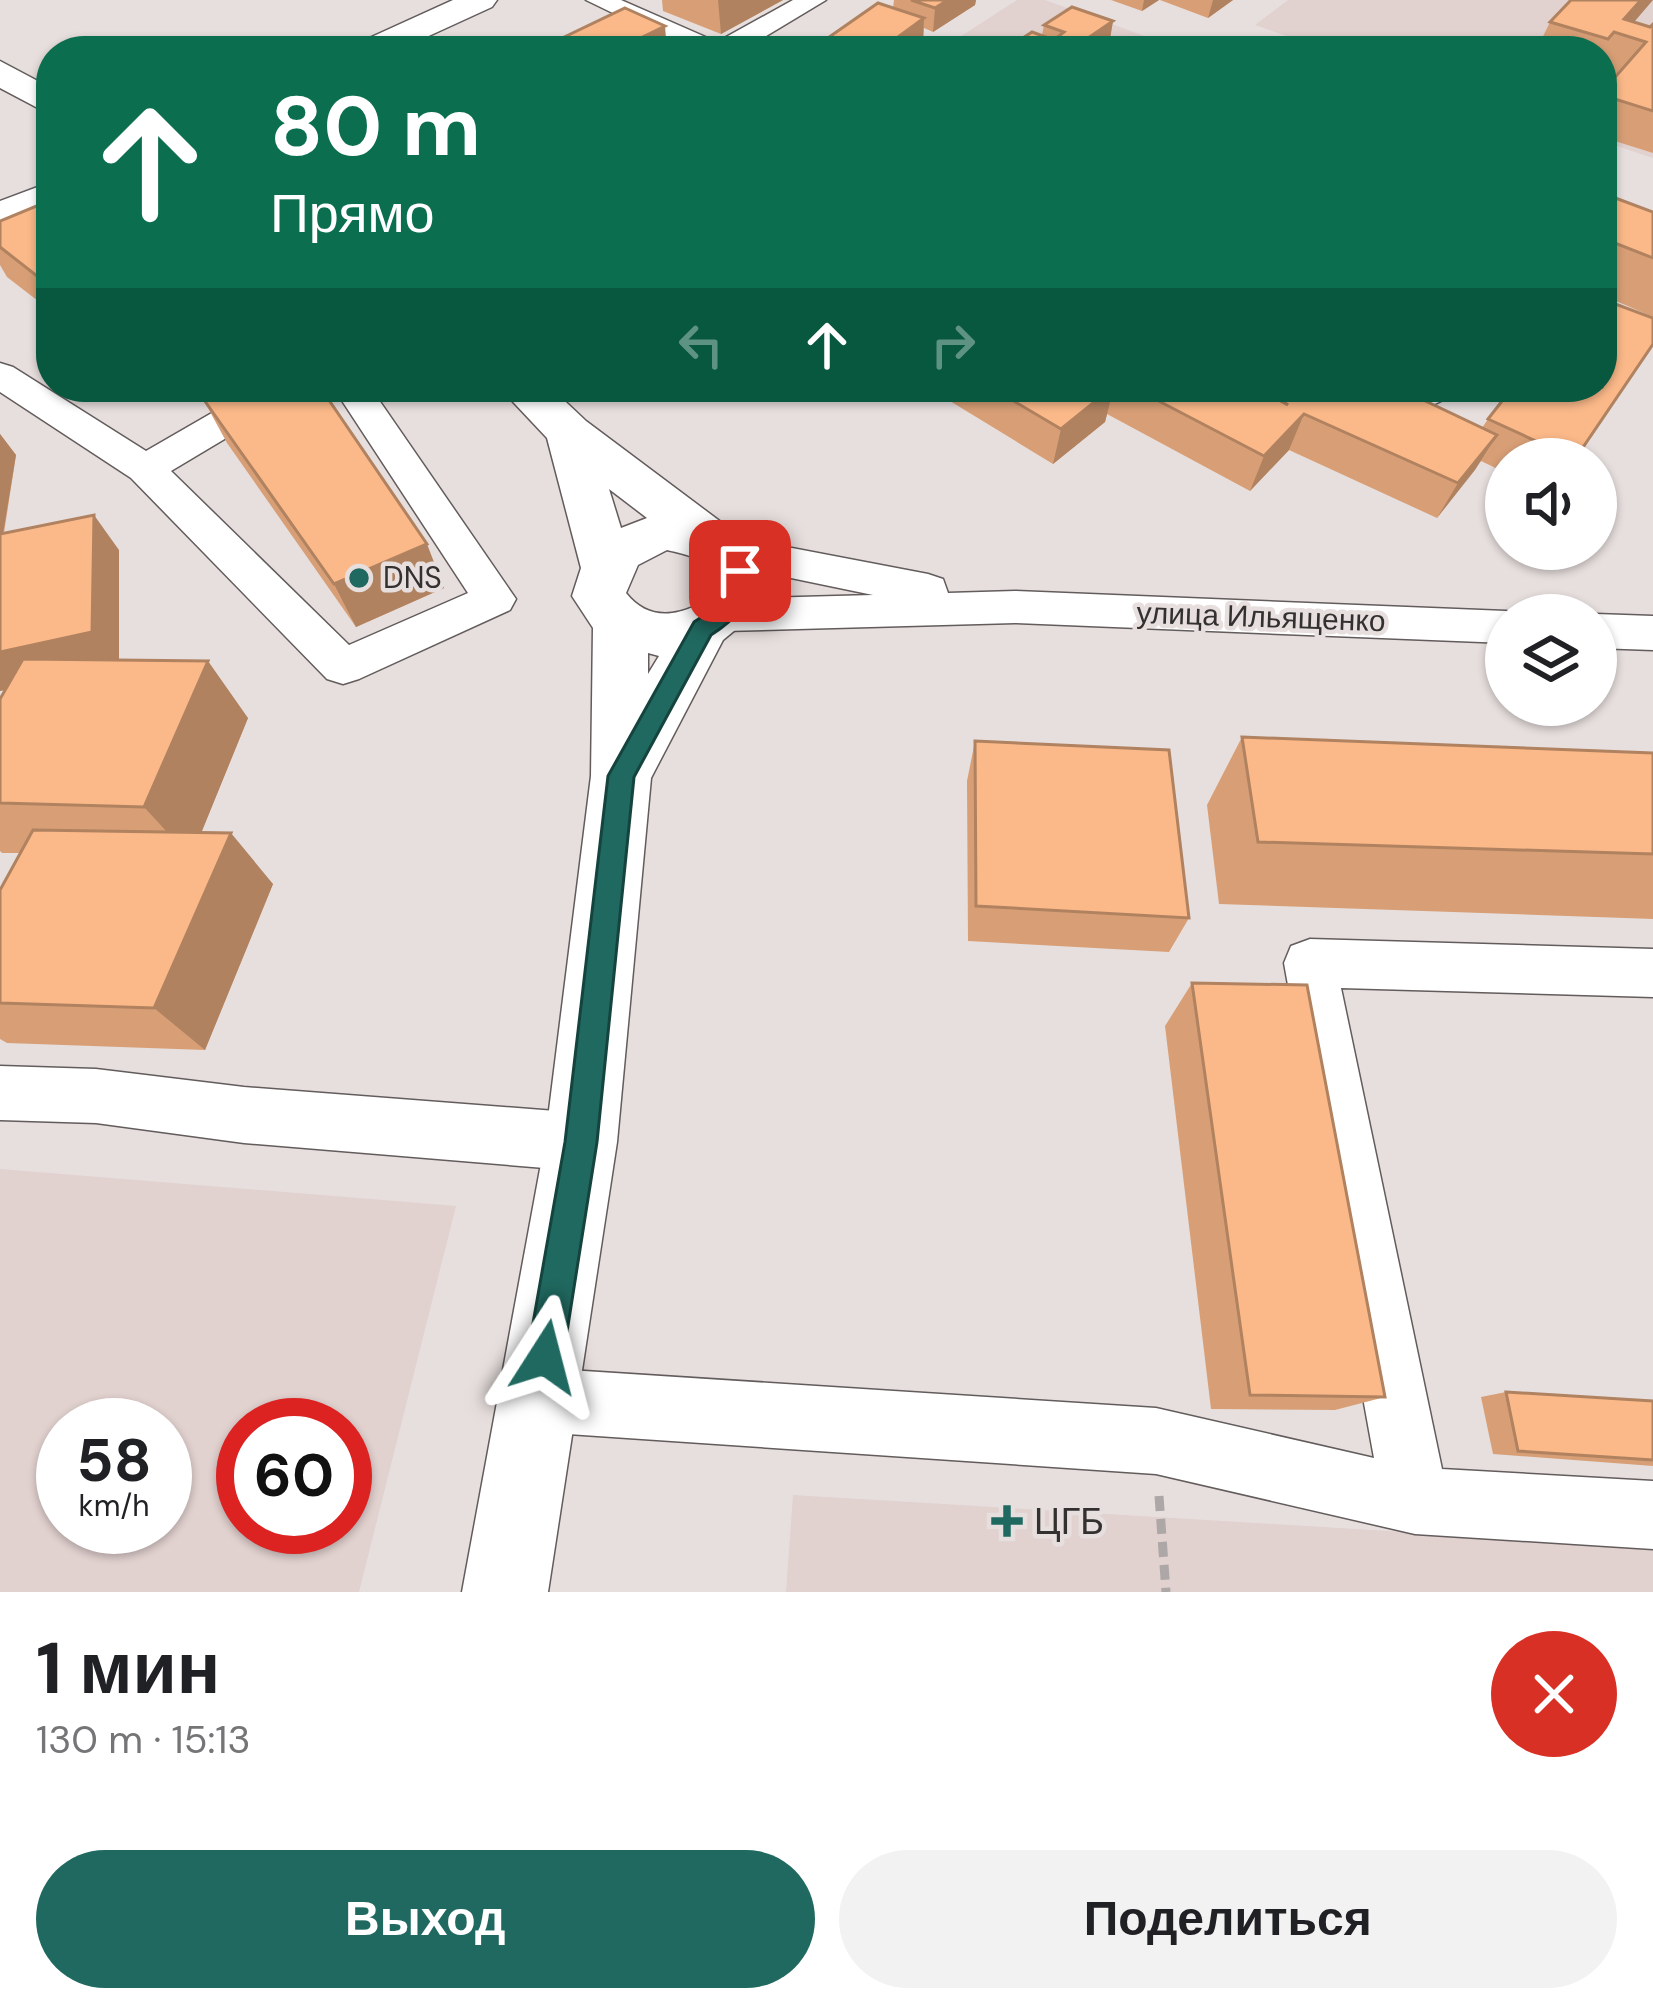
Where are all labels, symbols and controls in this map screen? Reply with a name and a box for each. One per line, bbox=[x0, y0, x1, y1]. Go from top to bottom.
text: 80 m bbox=[270, 72, 481, 181]
icon: ahead bbox=[72, 84, 228, 240]
text: Прямо bbox=[270, 178, 435, 249]
icon: left bbox=[668, 312, 734, 378]
icon: ahead bbox=[794, 312, 860, 378]
icon: right bbox=[920, 312, 986, 378]
map controls bbox=[1485, 438, 1617, 726]
button: sound bbox=[1485, 438, 1617, 570]
pin bbox=[689, 520, 791, 622]
icon: arrive bbox=[707, 538, 773, 604]
place label: DNS bbox=[383, 558, 442, 597]
marker: DNS bbox=[346, 565, 372, 591]
street label: улица Ильященко bbox=[1136, 593, 1386, 640]
button: layers bbox=[1485, 594, 1617, 726]
position arrow bbox=[482, 1294, 608, 1420]
speed limit sign: 60 bbox=[216, 1398, 372, 1554]
text: 58 bbox=[76, 1421, 152, 1500]
text: km/h bbox=[79, 1486, 149, 1525]
place label: ЦГБ bbox=[1034, 1498, 1104, 1545]
marker: ЦГБ bbox=[991, 1505, 1023, 1537]
text: 1 мин bbox=[36, 1622, 220, 1715]
button: close bbox=[1491, 1631, 1617, 1757]
text: 130 m · 15:13 bbox=[36, 1714, 251, 1765]
button: Выход bbox=[36, 1850, 815, 1988]
button: Поделиться bbox=[839, 1850, 1617, 1988]

